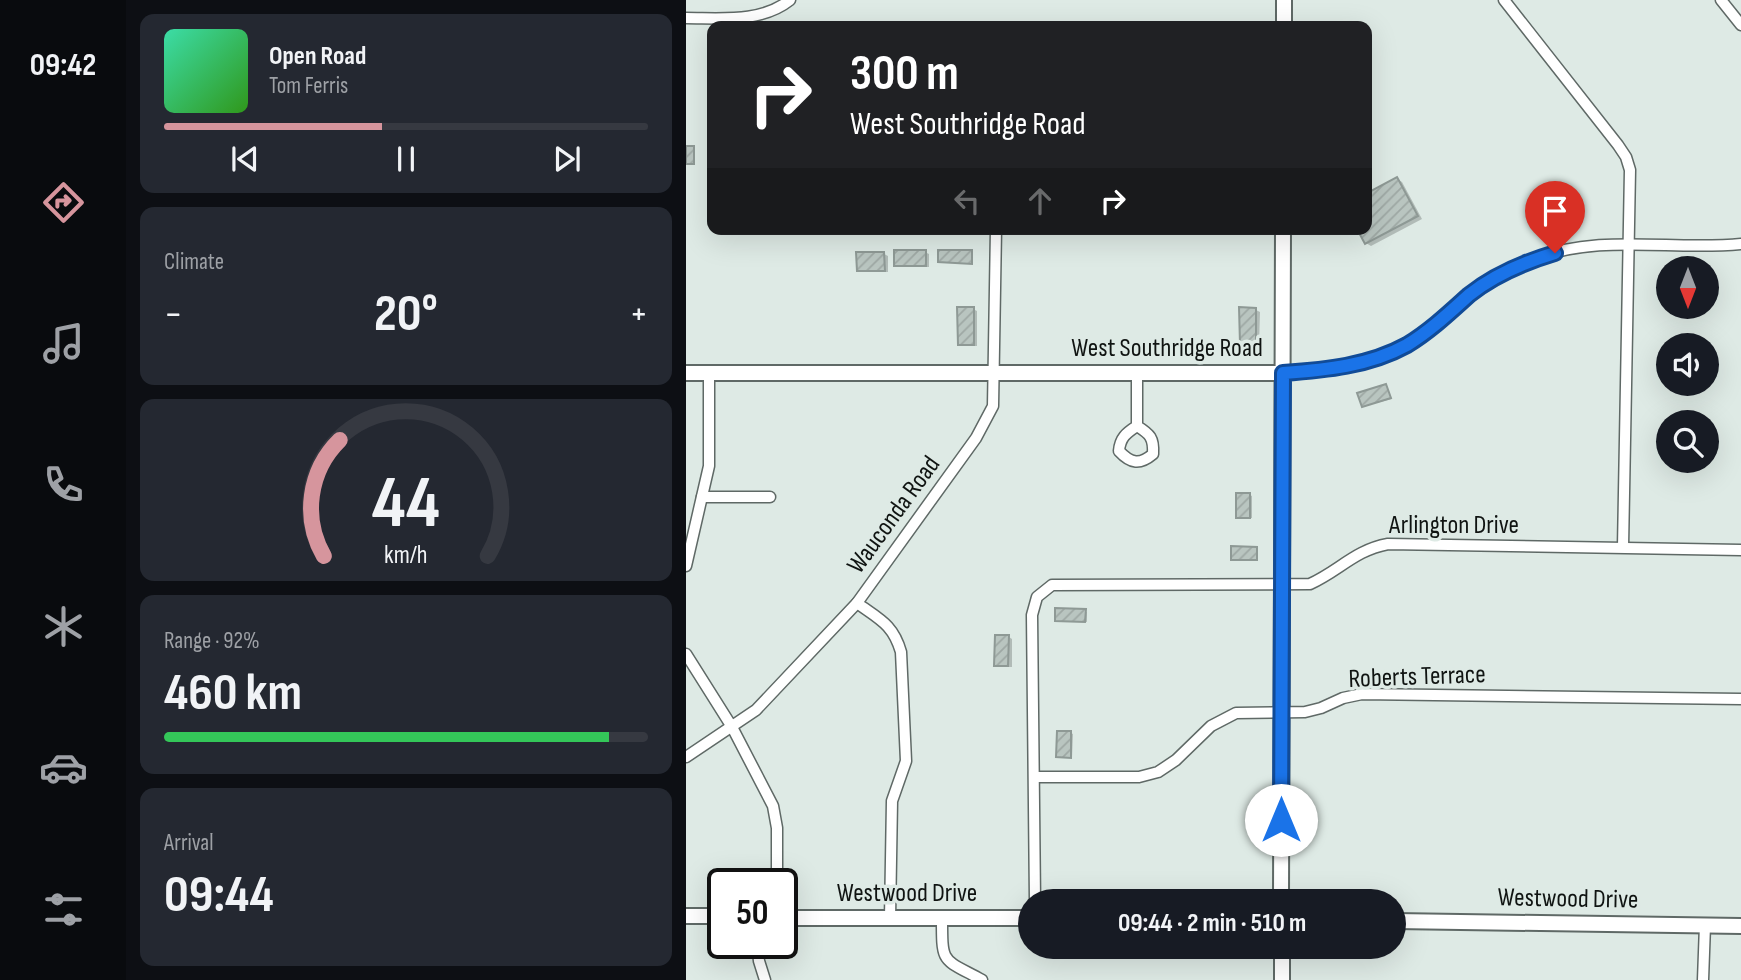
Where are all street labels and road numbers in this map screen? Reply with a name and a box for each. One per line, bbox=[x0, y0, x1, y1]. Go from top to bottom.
street label: West Southridge Road bbox=[1071, 333, 1263, 364]
street label: Wauconda Road bbox=[841, 450, 947, 580]
street label: Arlington Drive bbox=[1388, 510, 1519, 541]
street label: Roberts Terrace bbox=[1348, 659, 1486, 695]
street label: Westwood Drive bbox=[837, 878, 977, 909]
street label: Westwood Drive bbox=[1497, 882, 1639, 916]

